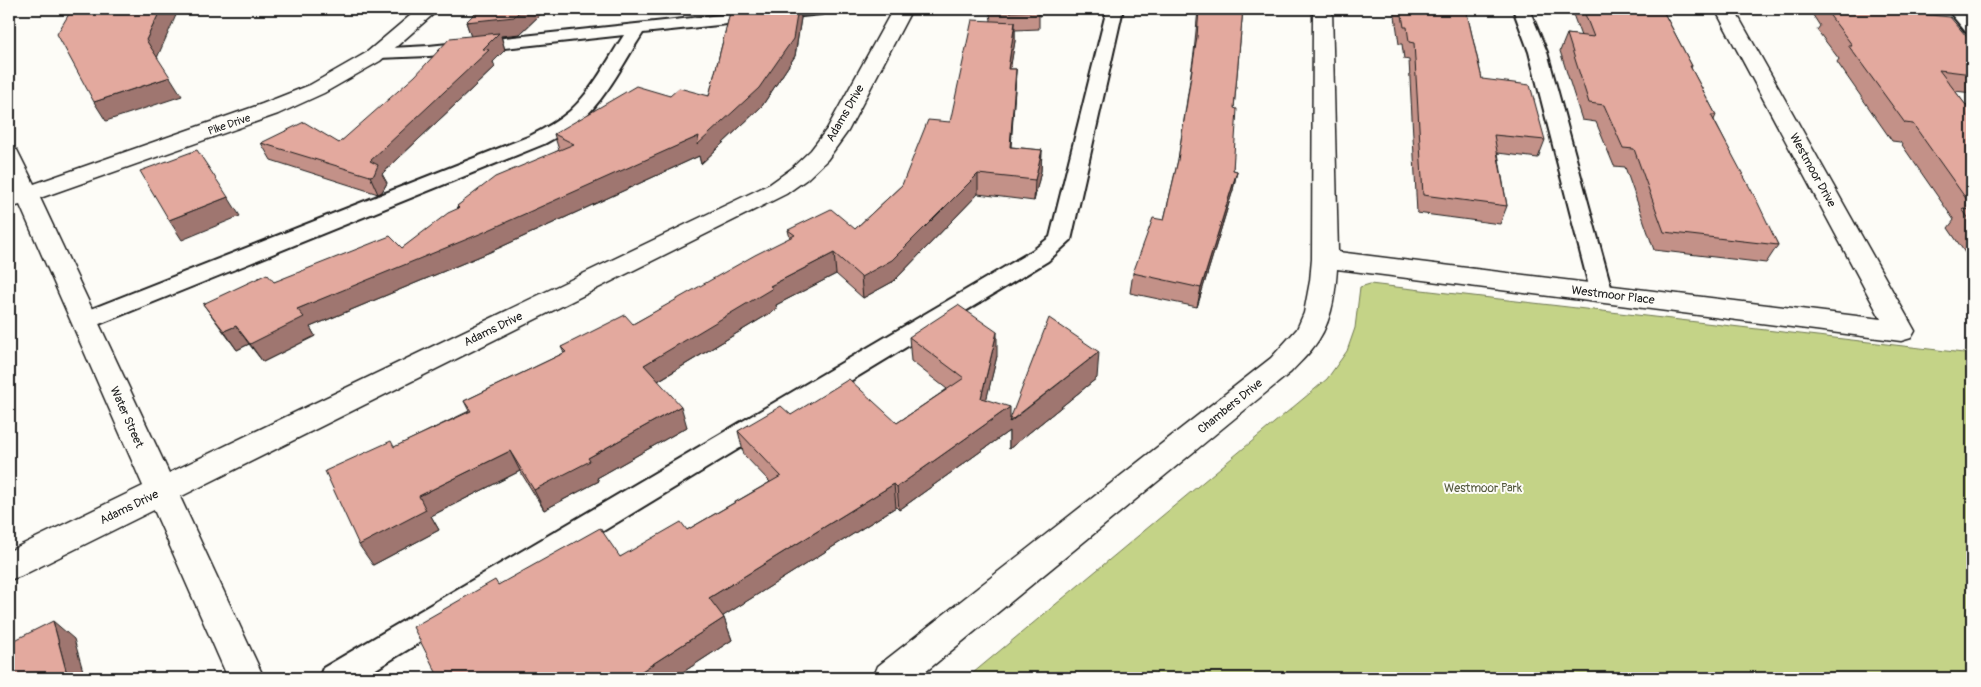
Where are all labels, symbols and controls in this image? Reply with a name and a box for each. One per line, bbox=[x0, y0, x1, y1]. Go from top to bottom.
street label: Adams Drive bbox=[823, 82, 868, 144]
street label: Pike Drive bbox=[206, 111, 253, 138]
street label: Westmoor Drive bbox=[1786, 131, 1839, 210]
street label: Westmoor Place bbox=[1570, 283, 1656, 308]
street label: Adams Drive bbox=[461, 309, 525, 350]
street label: Chambers Drive bbox=[1195, 376, 1266, 437]
street label: Water Street bbox=[106, 384, 147, 450]
park label: Westmoor Park bbox=[1444, 481, 1522, 496]
street label: Adams Drive bbox=[97, 487, 161, 528]

